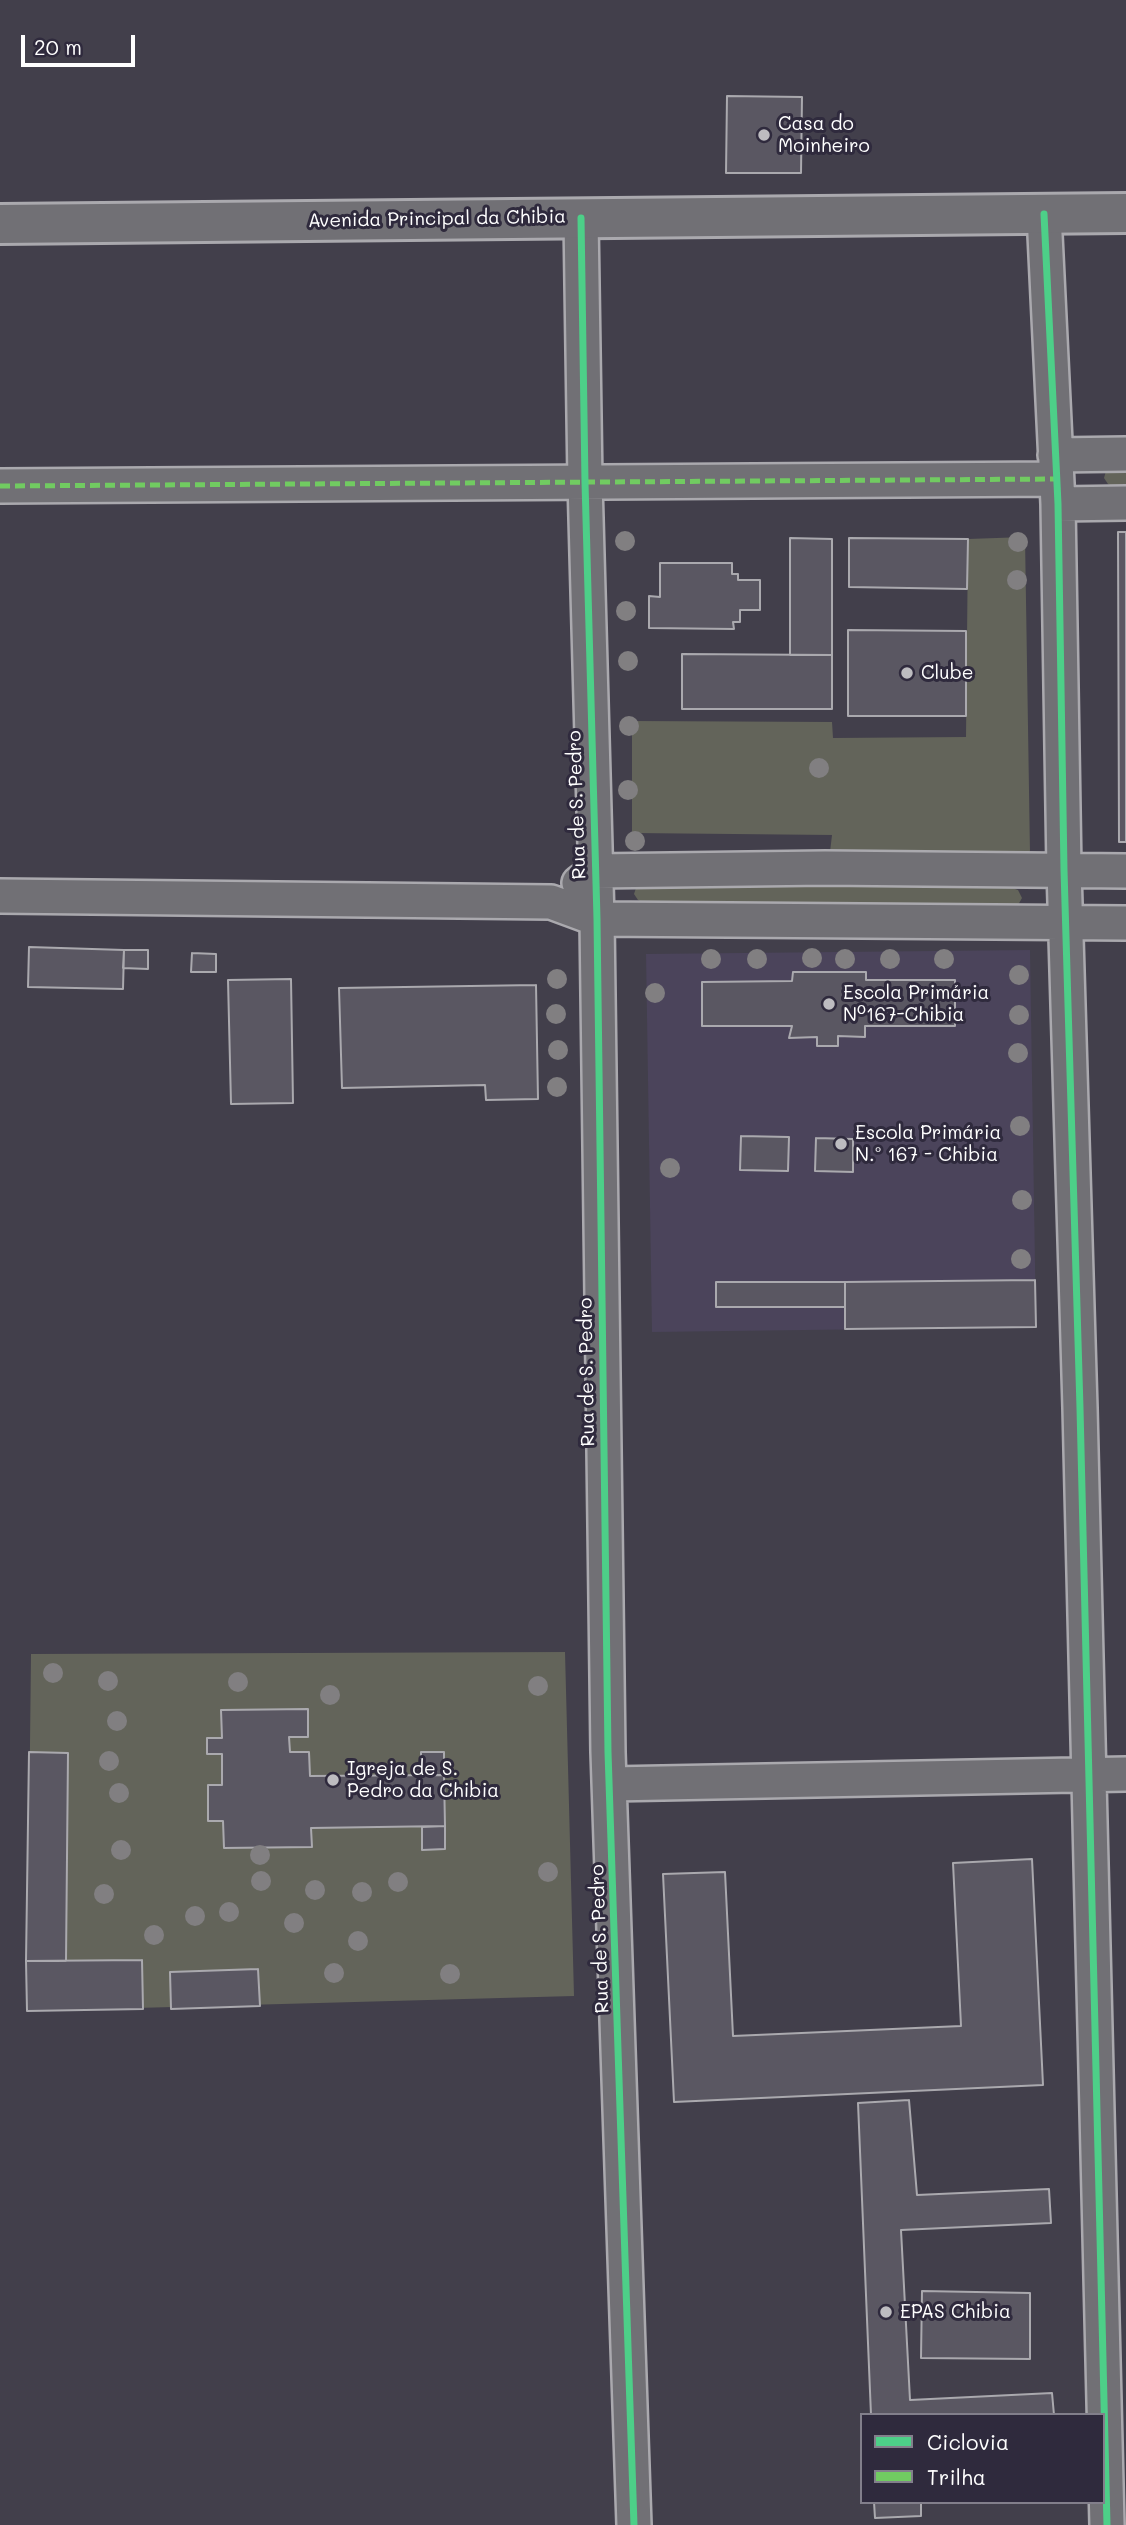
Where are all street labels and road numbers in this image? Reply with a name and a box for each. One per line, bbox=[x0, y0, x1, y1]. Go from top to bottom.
street label: Avenida Principal da Chibia bbox=[308, 205, 566, 233]
street label: Rua de S. Pedro bbox=[563, 730, 591, 880]
street label: Rua de S. Pedro bbox=[574, 1297, 600, 1447]
street label: Rua de S. Pedro bbox=[586, 1864, 614, 2014]

